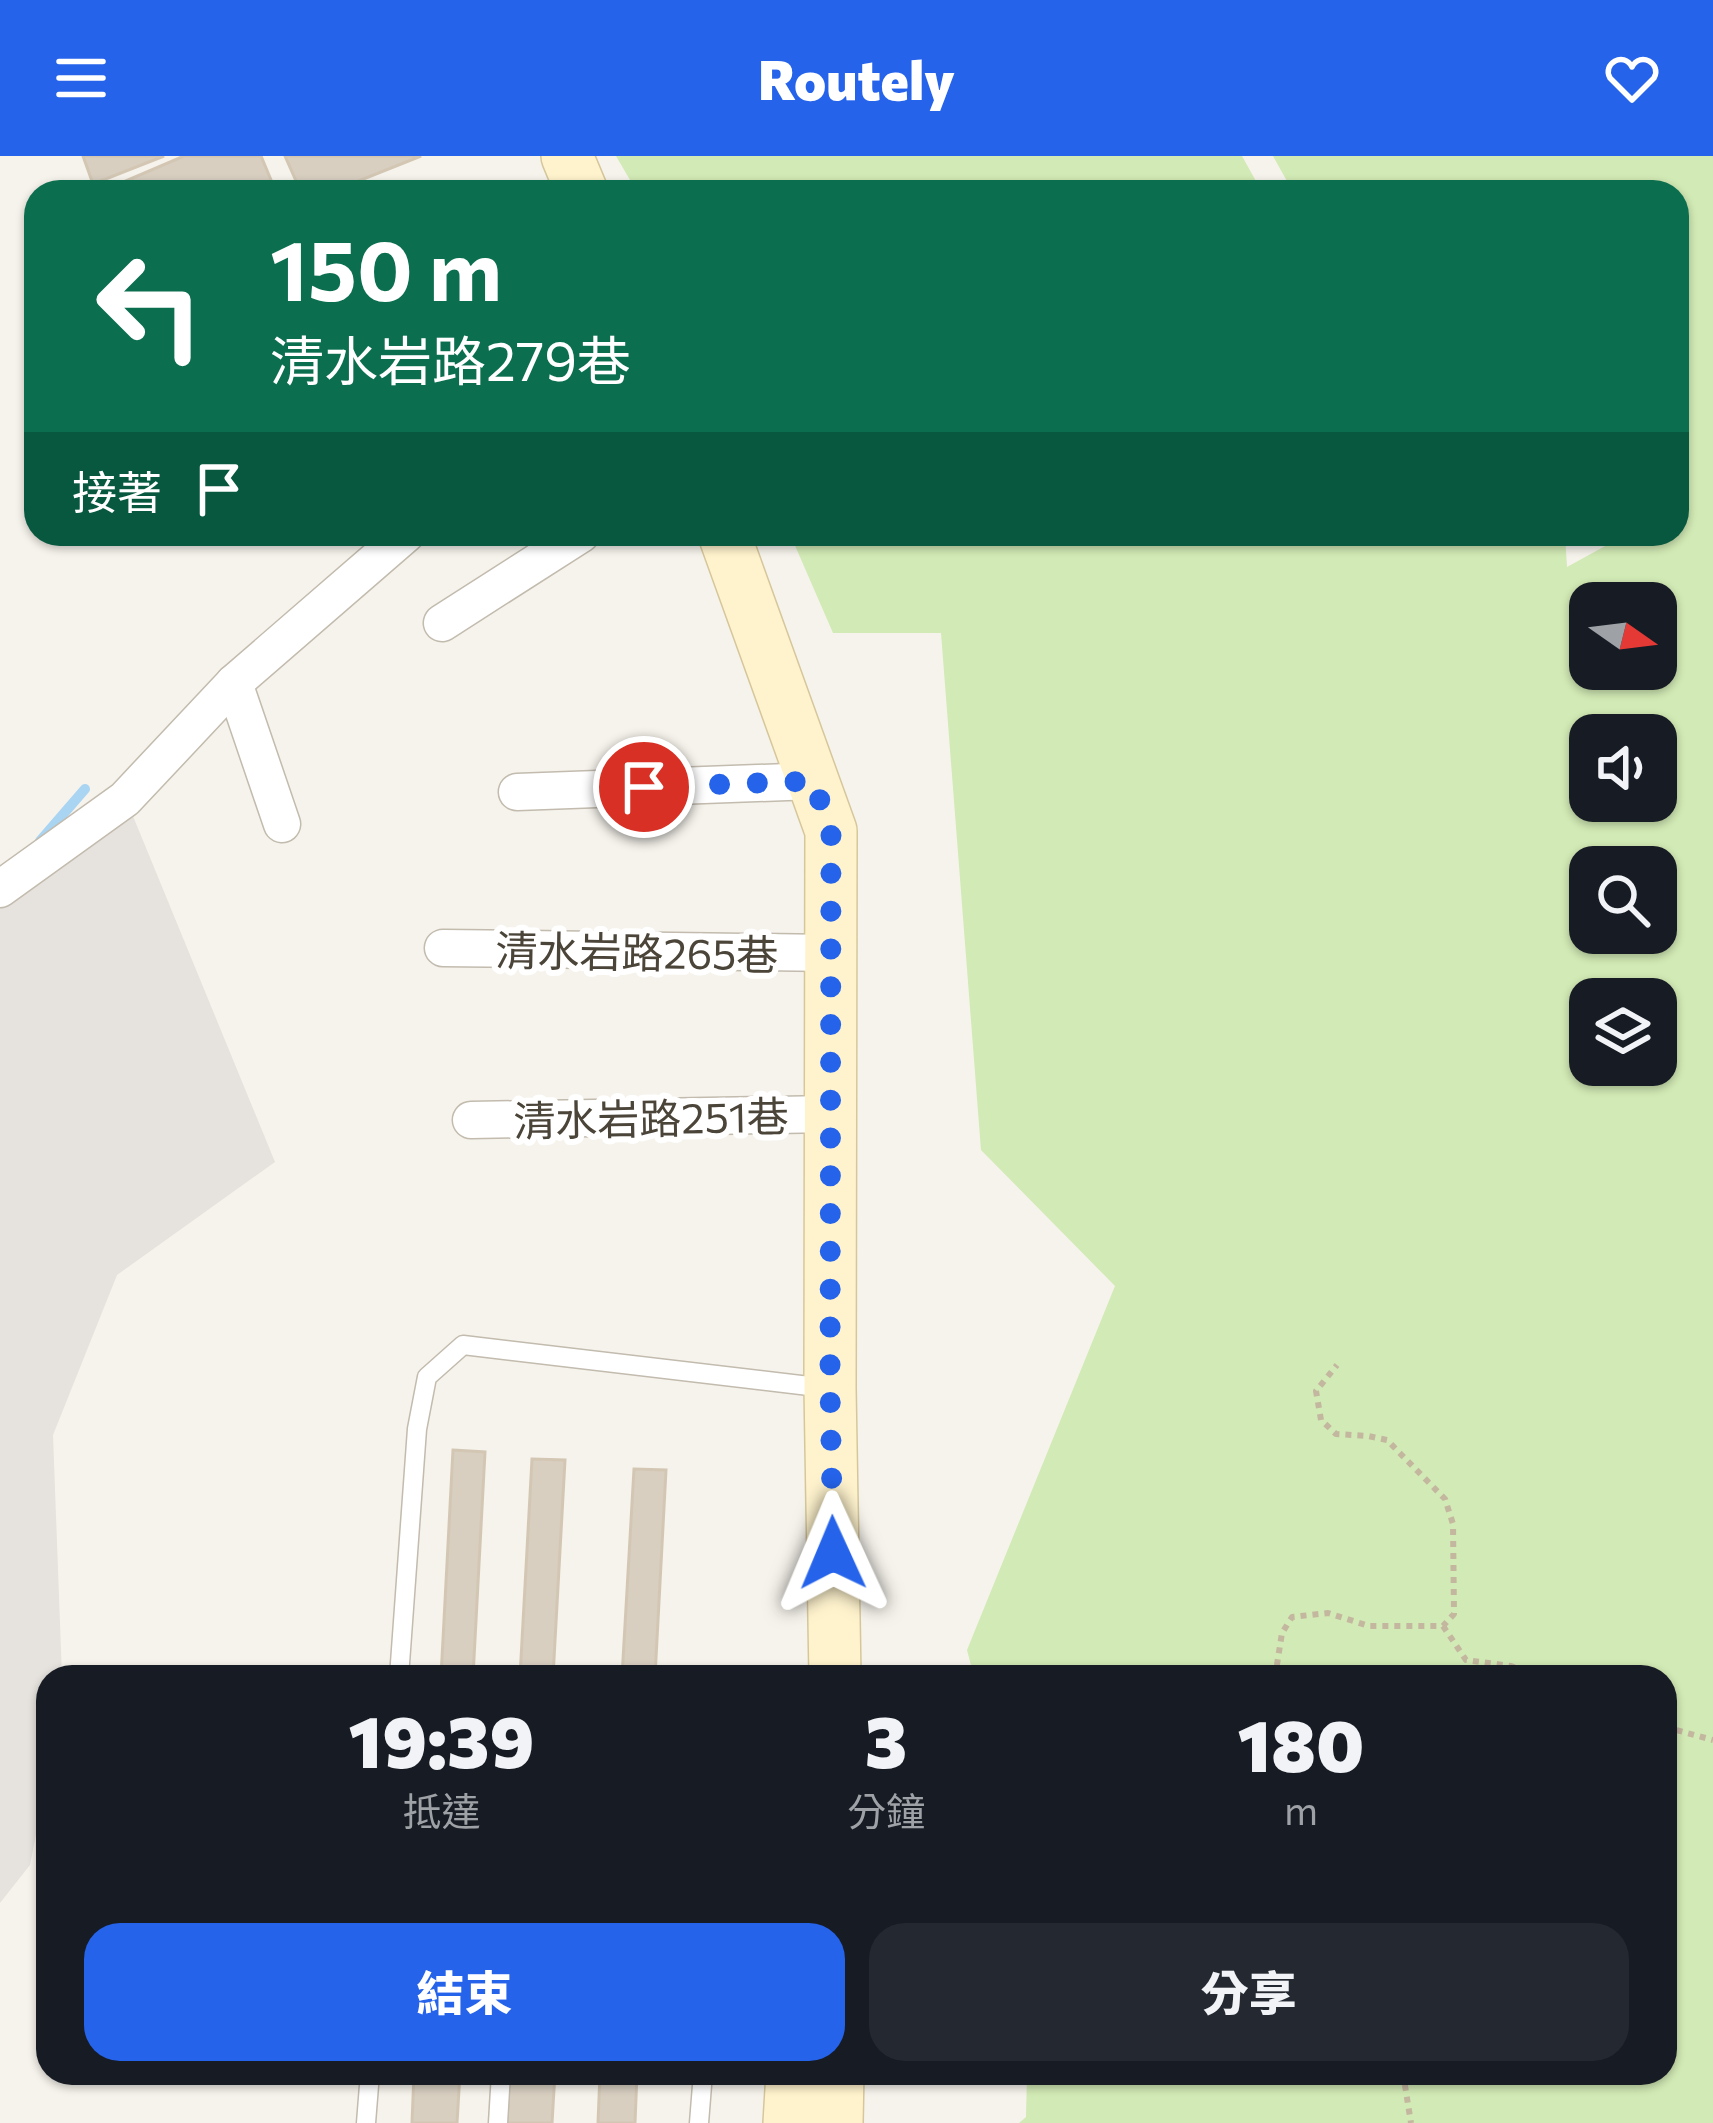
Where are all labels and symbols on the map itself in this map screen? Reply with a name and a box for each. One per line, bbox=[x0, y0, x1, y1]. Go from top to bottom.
north arrow bbox=[1569, 582, 1677, 690]
pin bbox=[593, 736, 695, 838]
street label: 清水岩路265巷 bbox=[495, 923, 779, 979]
street label: 清水岩路251巷 bbox=[513, 1089, 789, 1145]
position arrow bbox=[770, 1490, 896, 1616]

